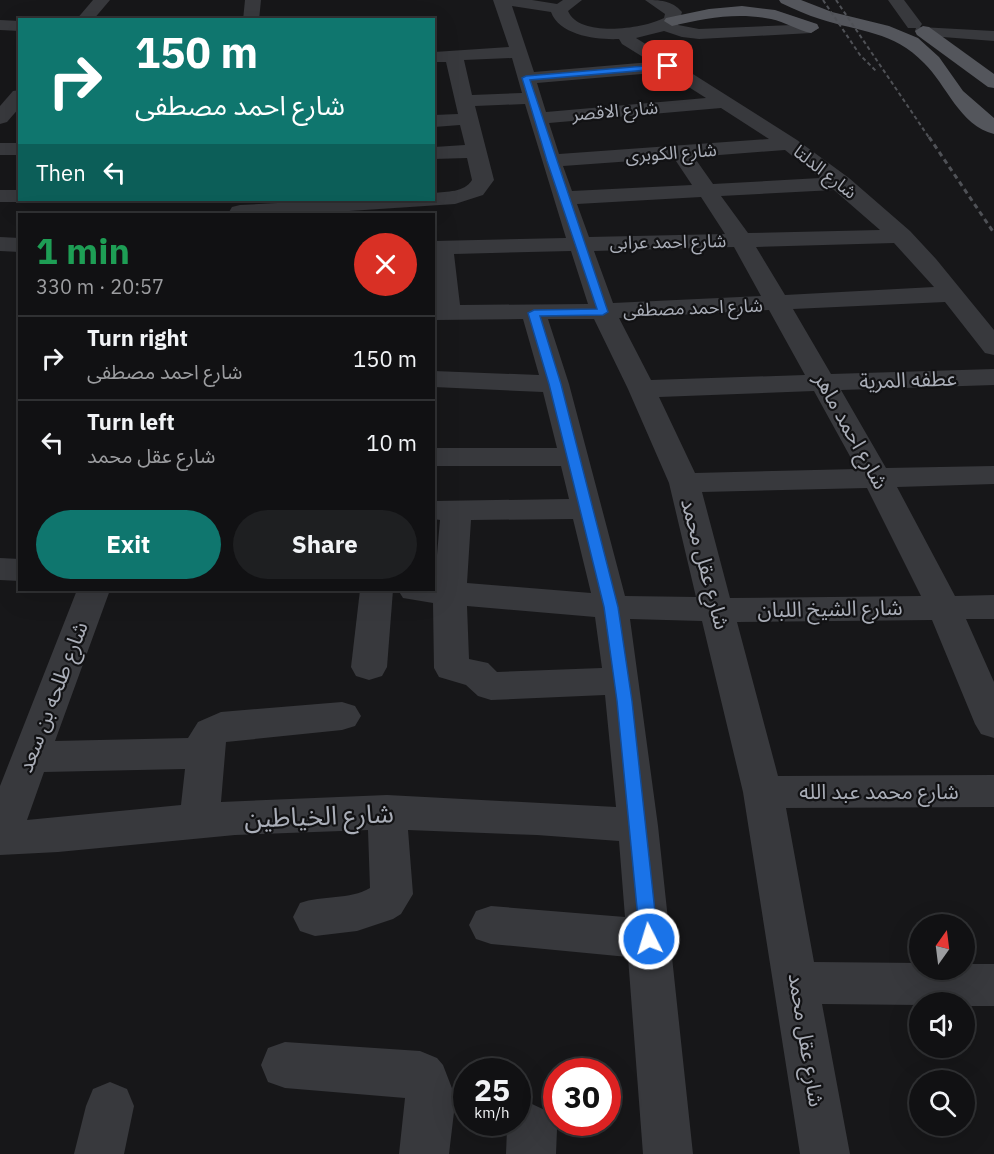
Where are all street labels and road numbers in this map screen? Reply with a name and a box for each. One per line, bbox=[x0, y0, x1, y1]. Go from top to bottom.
street label: شارع الاقصر bbox=[570, 95, 659, 129]
street label: شارع الكوبرى bbox=[624, 138, 718, 170]
street label: شارع الدلتا bbox=[787, 140, 862, 206]
street label: شارع احمد عرابى bbox=[610, 229, 727, 257]
street label: شارع احمد مصطفى bbox=[623, 294, 763, 324]
street label: عطفه المرية bbox=[859, 363, 957, 395]
street label: شارع احمد ماهر bbox=[806, 366, 895, 495]
street label: شارع عقل محمد bbox=[673, 495, 737, 633]
street label: شارع الشيخ اللبان bbox=[757, 593, 903, 625]
street label: شارع طلحه بن سعد bbox=[10, 617, 96, 777]
street label: شارع محمد عبد الله bbox=[799, 777, 959, 807]
street label: شارع الخياطين bbox=[243, 795, 395, 838]
street label: شارع عقل محمد bbox=[781, 971, 831, 1109]

